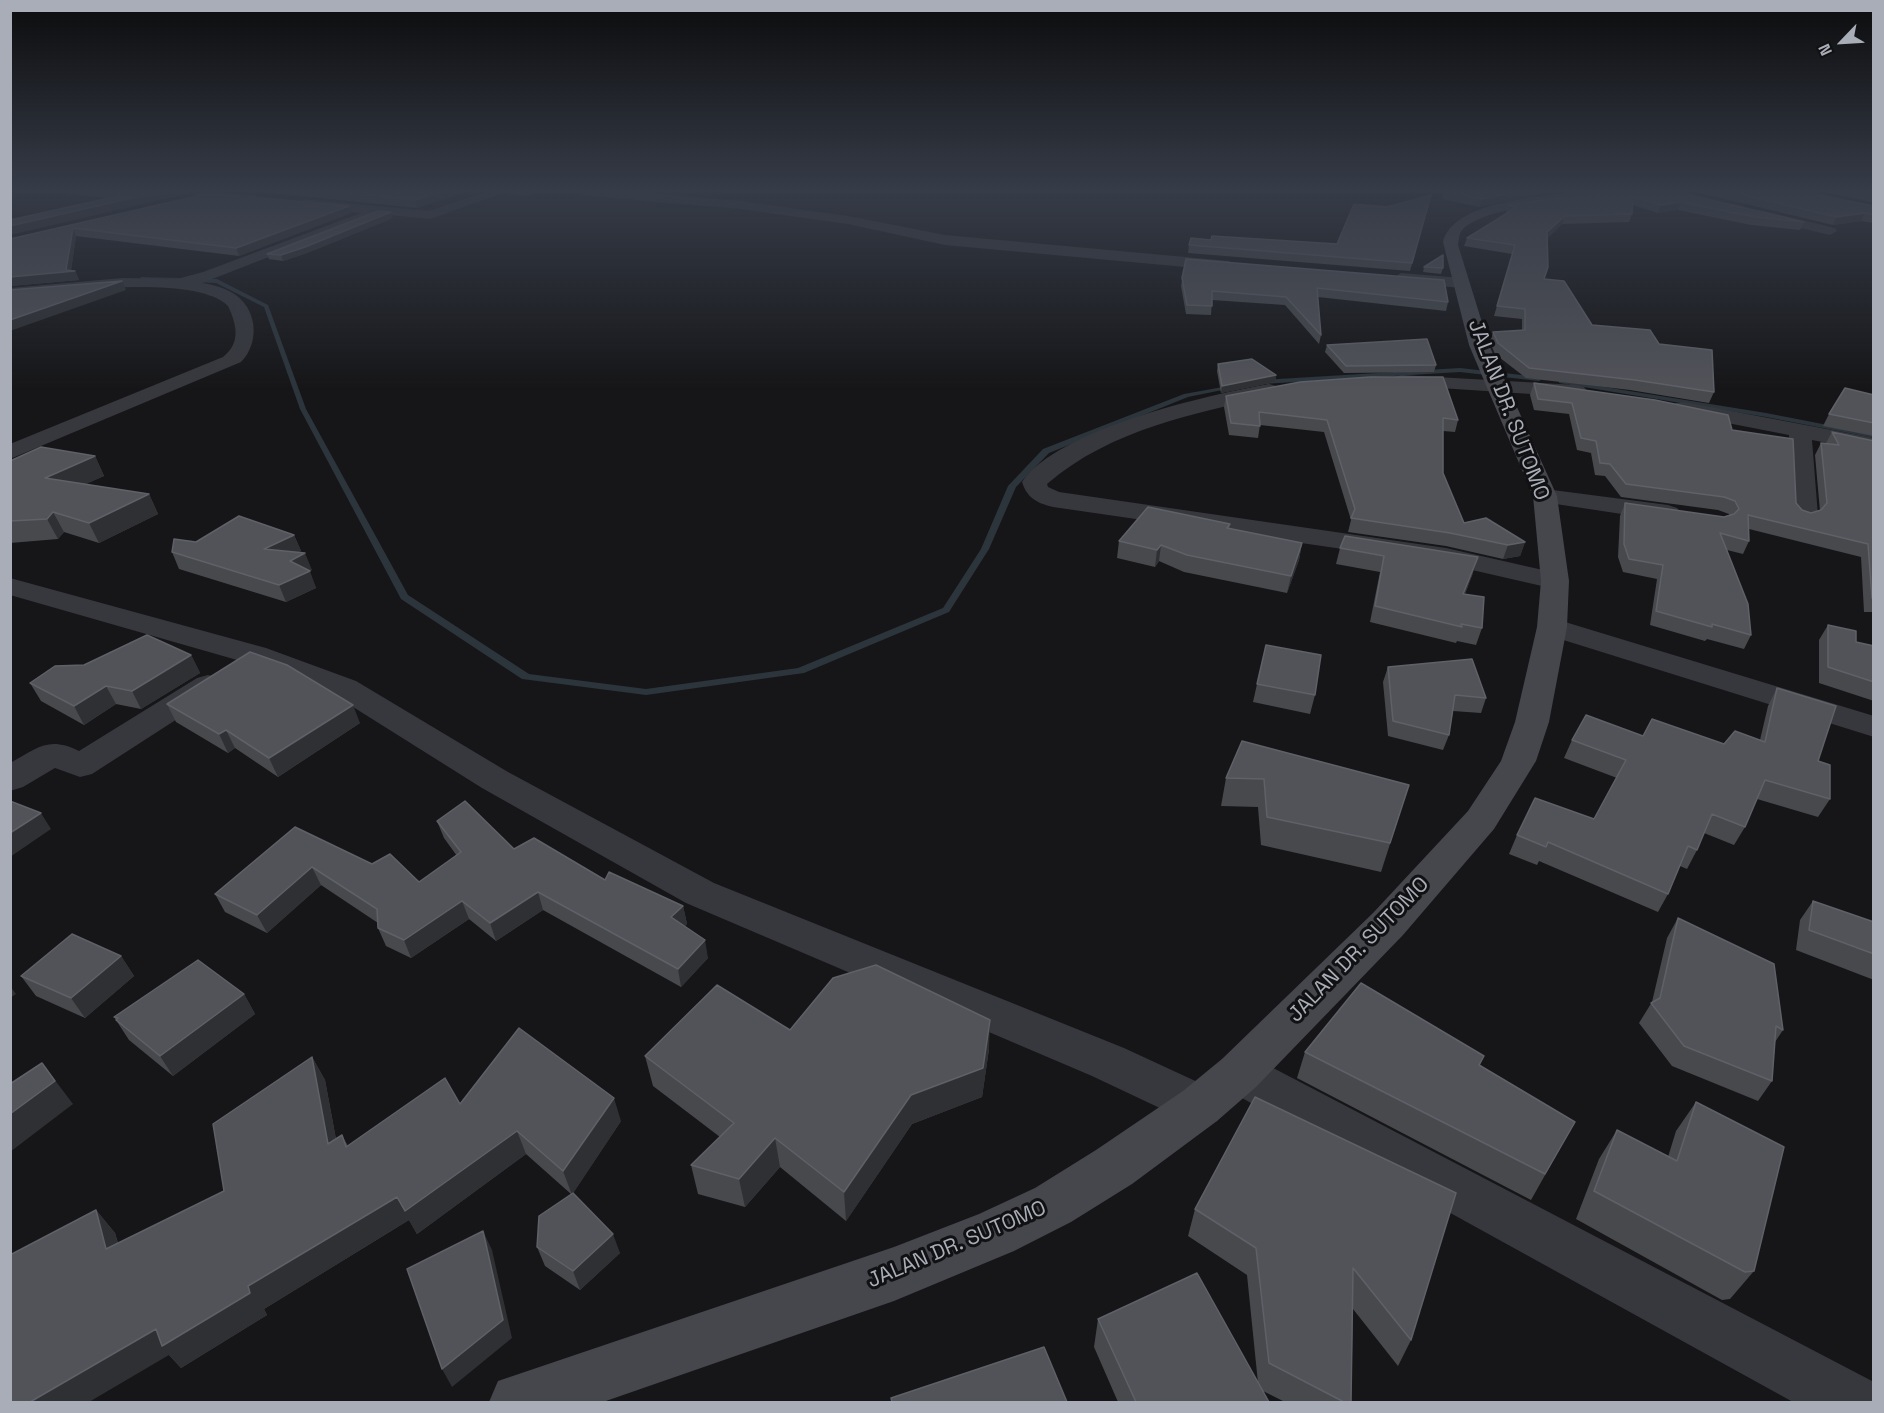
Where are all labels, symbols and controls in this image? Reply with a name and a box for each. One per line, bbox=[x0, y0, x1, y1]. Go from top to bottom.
north arrow bbox=[1812, 12, 1872, 72]
text: N bbox=[1813, 41, 1837, 59]
street label: JALAN DR. SUTOMO bbox=[1462, 316, 1554, 504]
street label: JALAN DR. SUTOMO bbox=[1283, 872, 1435, 1028]
street label: JALAN DR. SUTOMO bbox=[864, 1196, 1050, 1294]

